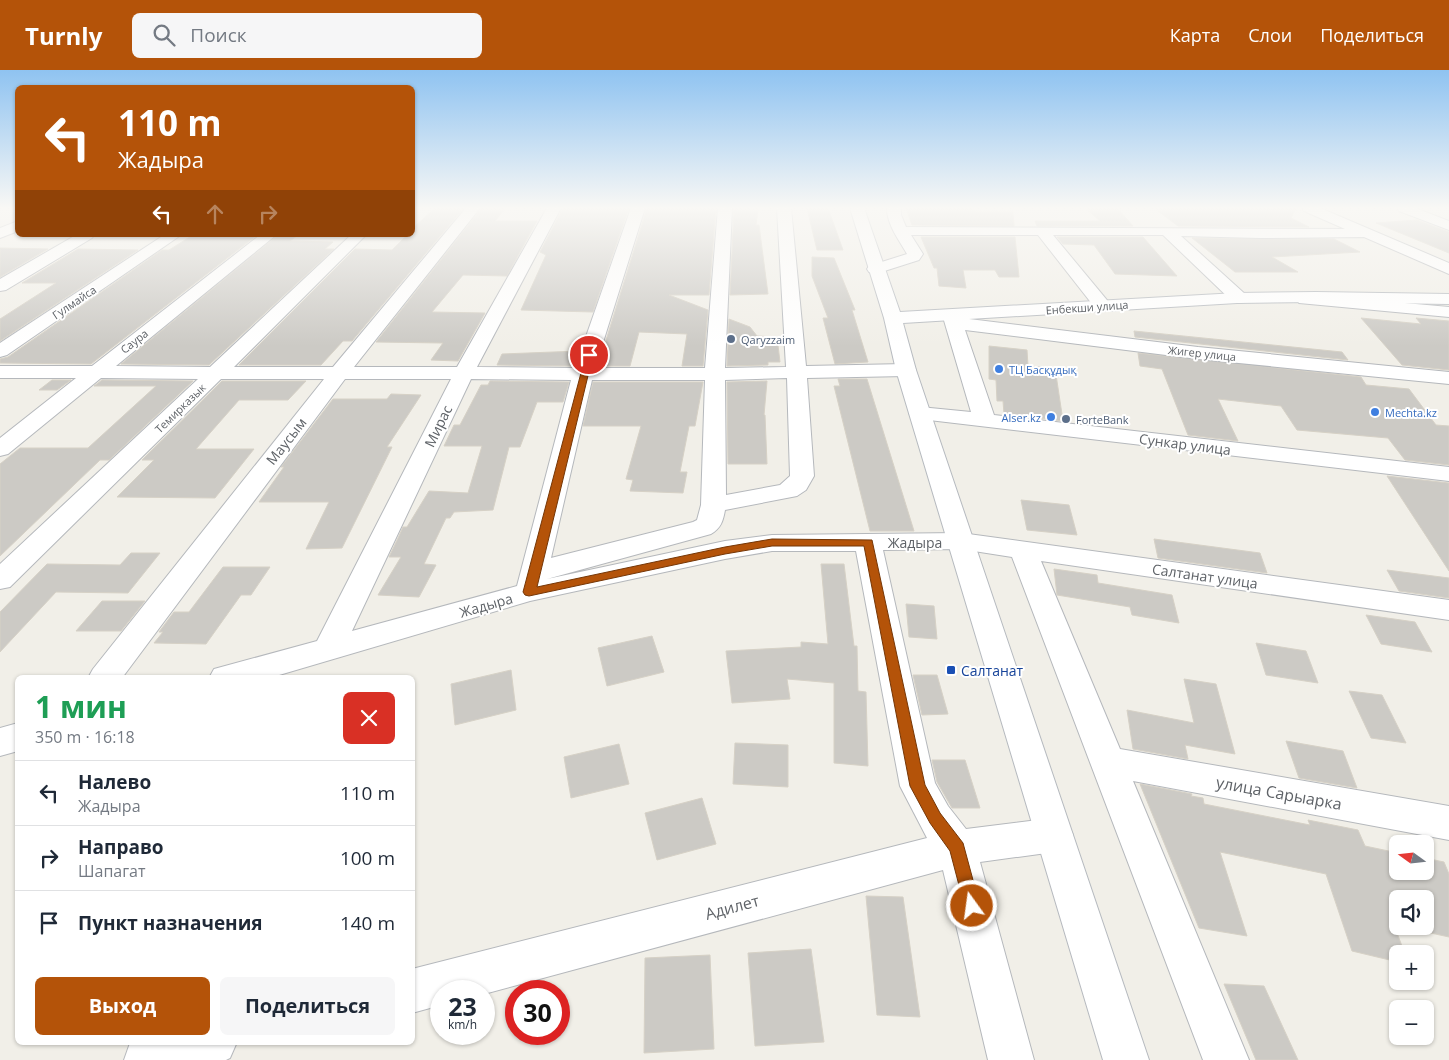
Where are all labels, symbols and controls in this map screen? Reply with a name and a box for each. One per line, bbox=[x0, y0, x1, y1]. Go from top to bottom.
search box bbox=[132, 13, 482, 58]
text: Turnly bbox=[25, 19, 102, 52]
icon: search bbox=[150, 21, 178, 49]
text: Поиск bbox=[190, 22, 247, 48]
text: Карта bbox=[1170, 23, 1220, 47]
text: Слои bbox=[1248, 23, 1292, 47]
text: Поделиться bbox=[1320, 23, 1424, 47]
text: 110 m bbox=[118, 99, 222, 146]
icon: left bbox=[35, 105, 100, 170]
text: Жадыра bbox=[118, 144, 204, 174]
icon: left bbox=[148, 200, 176, 228]
icon: ahead bbox=[201, 200, 229, 228]
icon: right bbox=[254, 200, 282, 228]
street label: Гулмайса bbox=[49, 282, 99, 322]
street label: Енбекши улица bbox=[1045, 297, 1129, 317]
street label: Саура bbox=[117, 325, 151, 357]
place label: Qaryzzaim bbox=[741, 332, 795, 347]
marker: Qaryzzaim bbox=[725, 333, 737, 345]
pin bbox=[568, 334, 610, 376]
icon: arrive bbox=[575, 341, 603, 369]
street label: Жигер улица bbox=[1167, 342, 1237, 364]
place label: ТЦ Басқұдық bbox=[1009, 362, 1076, 377]
marker: ТЦ Басқұдық bbox=[993, 363, 1005, 375]
street label: Темирказык bbox=[151, 380, 209, 436]
street label: Мирас bbox=[420, 402, 456, 450]
place label: Mechta.kz bbox=[1385, 405, 1437, 420]
marker: Mechta.kz bbox=[1369, 406, 1381, 418]
place label: Alser.kz bbox=[1002, 410, 1041, 425]
marker: Alser.kz bbox=[1045, 411, 1057, 423]
place label: ForteBank bbox=[1076, 412, 1129, 427]
street label: Маусым bbox=[262, 413, 310, 469]
marker: ForteBank bbox=[1060, 413, 1072, 425]
street label: Сункар улица bbox=[1138, 429, 1232, 459]
street label: Жадыра bbox=[888, 533, 942, 552]
street label: Салтанат улица bbox=[1151, 559, 1259, 593]
street label: Жадыра bbox=[457, 588, 515, 622]
place label: Салтанат bbox=[961, 661, 1024, 680]
marker: Салтанат bbox=[945, 664, 957, 676]
text: 1 мин bbox=[35, 686, 127, 727]
button: close bbox=[343, 692, 395, 744]
text: 350 m · 16:18 bbox=[35, 726, 135, 748]
text: Налево bbox=[78, 769, 151, 795]
street label: улица Сарыарка bbox=[1214, 771, 1344, 815]
icon: left bbox=[35, 779, 63, 807]
text: 110 m bbox=[340, 780, 395, 806]
text: Жадыра bbox=[78, 795, 141, 817]
text: Направо bbox=[78, 834, 164, 860]
north arrow bbox=[1389, 835, 1434, 880]
map controls bbox=[1389, 835, 1434, 1045]
icon: right bbox=[35, 844, 63, 872]
text: 100 m bbox=[340, 845, 395, 871]
text: Шапагат bbox=[78, 860, 146, 882]
position arrow bbox=[945, 879, 997, 931]
street label: Адилет bbox=[703, 889, 762, 925]
button: sound bbox=[1389, 890, 1434, 935]
icon: arrive bbox=[35, 909, 63, 937]
text: Пункт назначения bbox=[78, 910, 263, 936]
text: 140 m bbox=[340, 910, 395, 936]
button: + bbox=[1389, 945, 1434, 990]
button: Выход bbox=[35, 977, 210, 1035]
button: Поделиться bbox=[220, 977, 395, 1035]
speed limit sign: 30 bbox=[505, 980, 570, 1045]
text: 23 bbox=[448, 989, 477, 1023]
button: − bbox=[1389, 1000, 1434, 1045]
text: km/h bbox=[448, 1016, 477, 1033]

